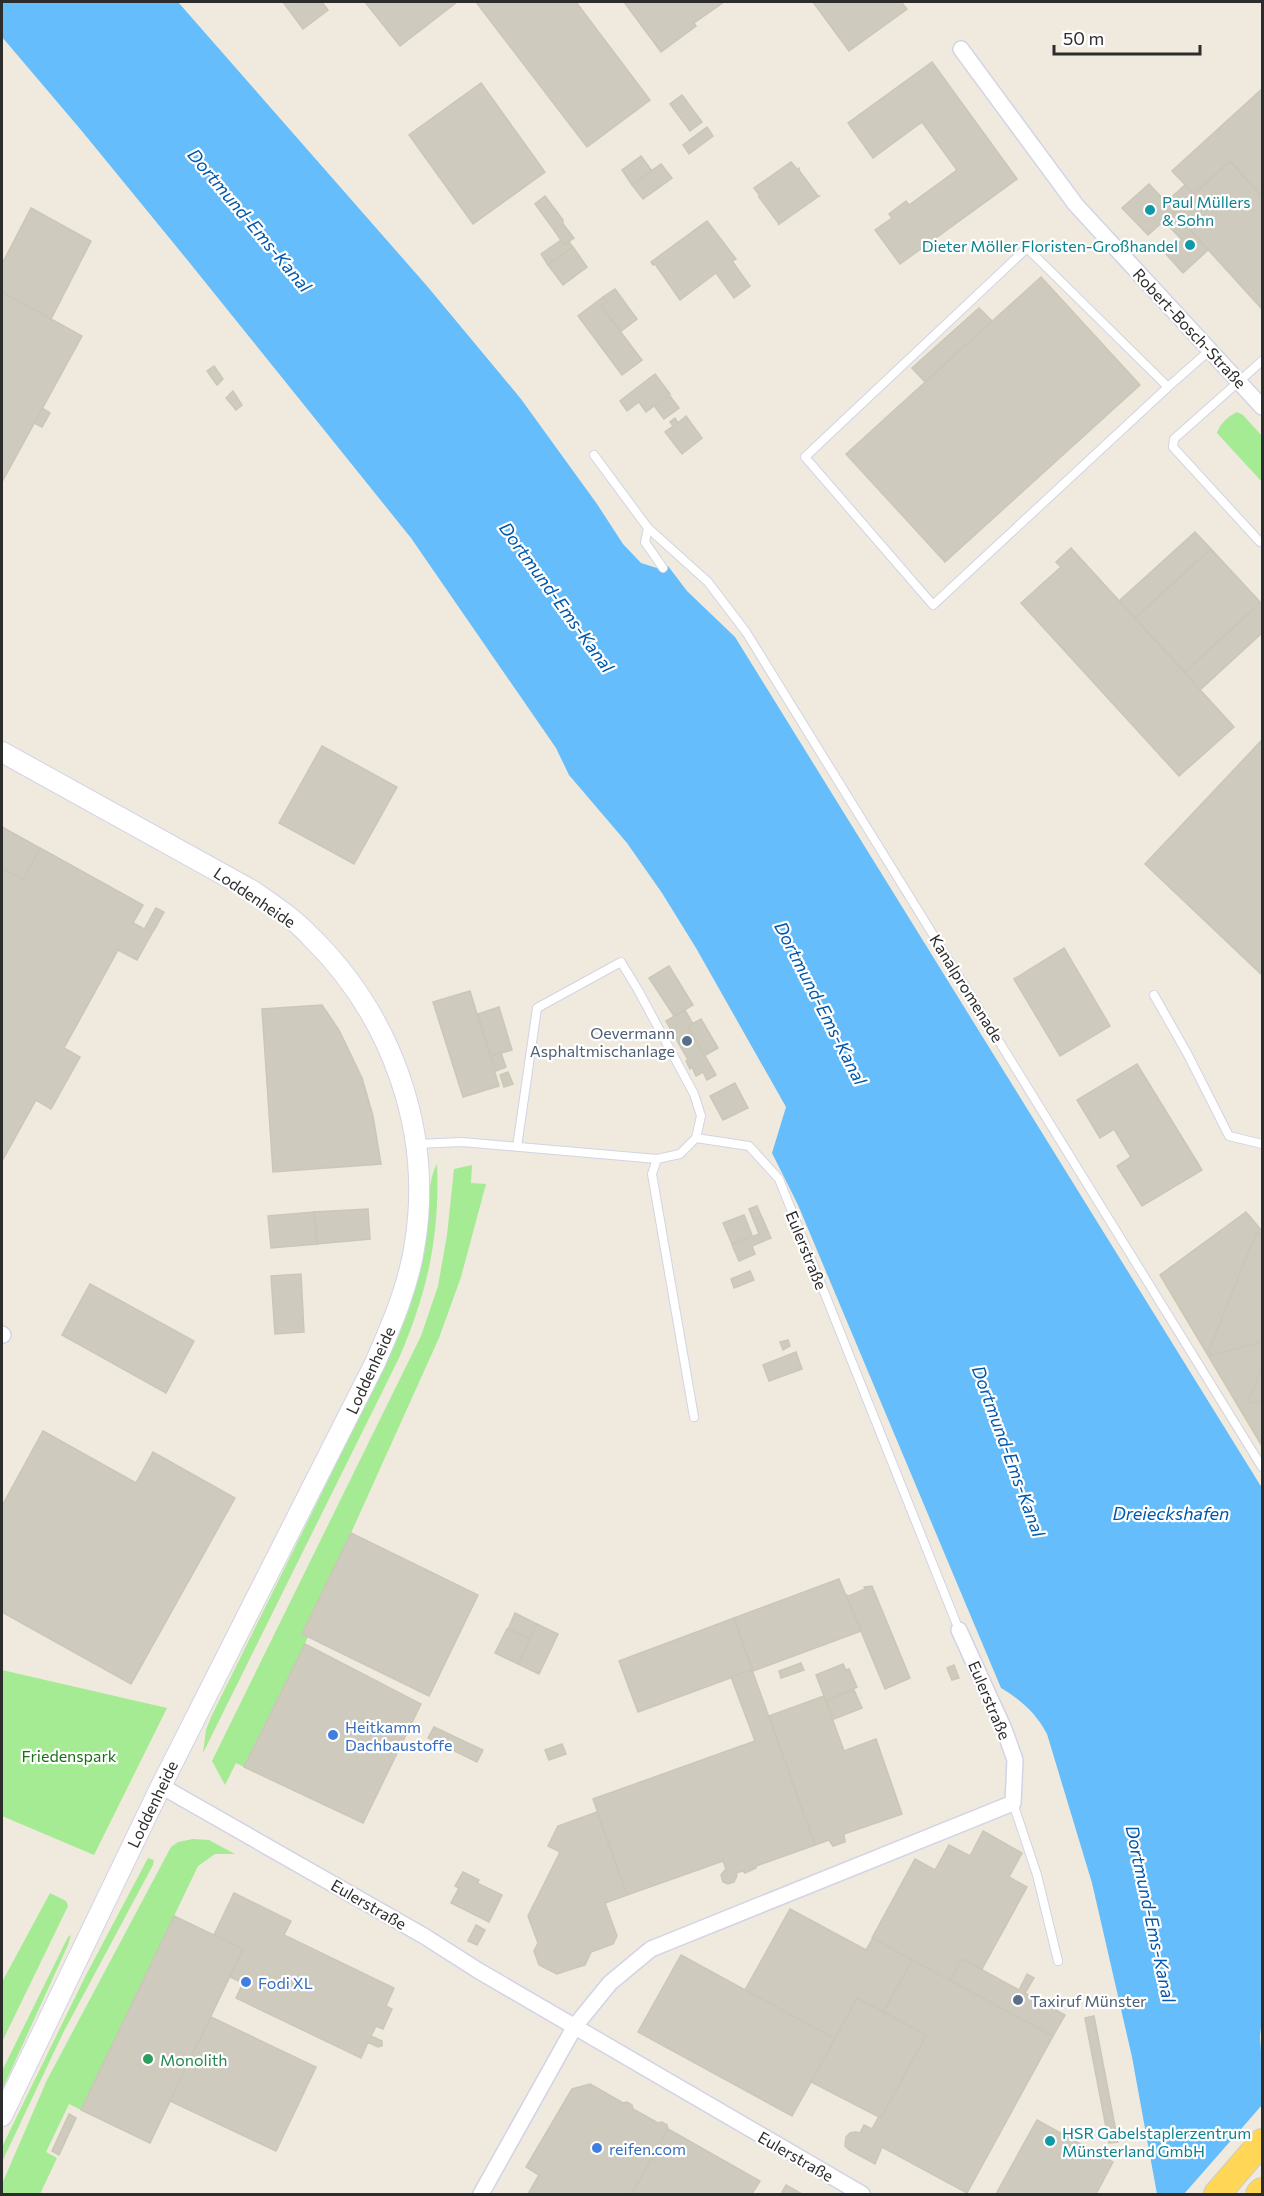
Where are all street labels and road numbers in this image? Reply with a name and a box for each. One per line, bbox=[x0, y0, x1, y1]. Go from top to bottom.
street label: Robert-Bosch-Straße bbox=[1130, 264, 1250, 392]
street label: Loddenheide bbox=[211, 863, 299, 931]
street label: Kanalpromenade bbox=[926, 931, 1008, 1045]
street label: Eulerstraße bbox=[783, 1208, 831, 1292]
street label: Loddenheide bbox=[341, 1323, 399, 1417]
street label: Eulerstraße bbox=[965, 1658, 1015, 1742]
street label: Loddenheide bbox=[123, 1757, 181, 1851]
street label: Eulerstraße bbox=[328, 1875, 410, 1933]
street label: Eulerstraße bbox=[755, 2127, 837, 2185]

